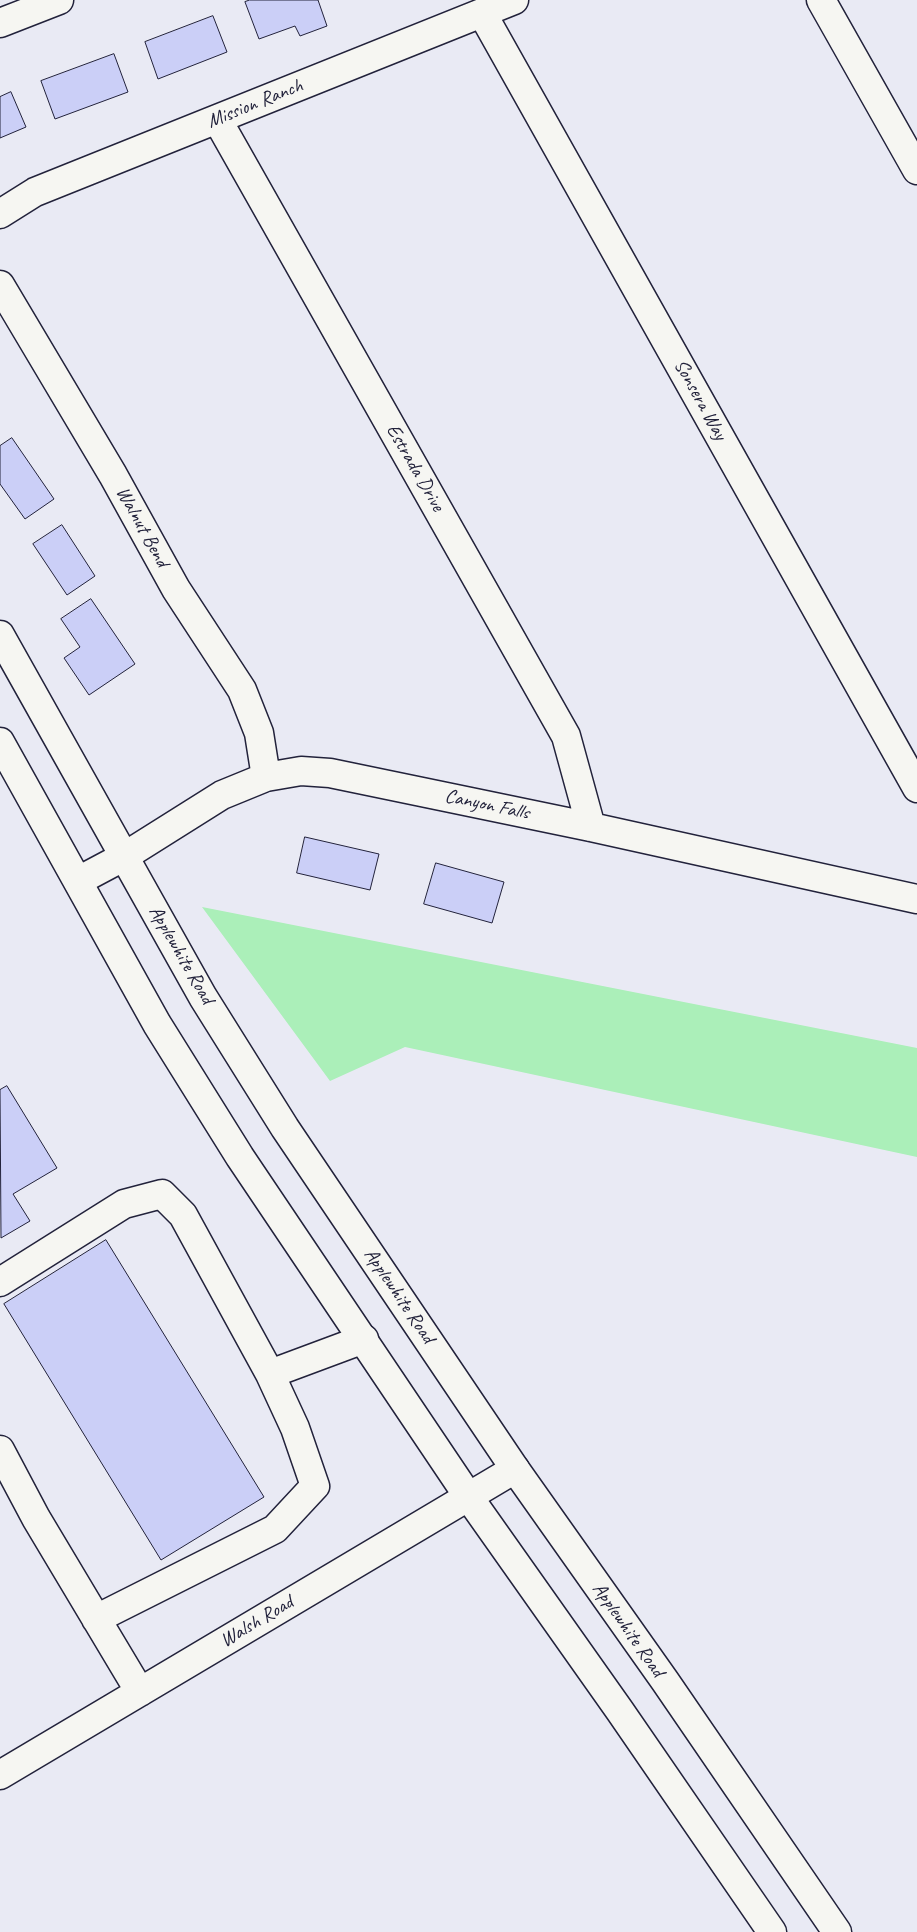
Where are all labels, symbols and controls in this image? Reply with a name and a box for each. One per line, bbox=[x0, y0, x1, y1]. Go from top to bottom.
street label: Mission Ranch bbox=[204, 74, 306, 134]
street label: Sonsera Way bbox=[668, 355, 732, 445]
street label: Estrada Drive bbox=[380, 420, 450, 516]
street label: Walnut Bend bbox=[110, 483, 174, 571]
street label: Canyon Falls bbox=[443, 784, 531, 826]
street label: Applewhite Road bbox=[143, 902, 219, 1008]
street label: Applewhite Road bbox=[358, 1244, 440, 1348]
street label: Applewhite Road bbox=[587, 1578, 669, 1682]
street label: Walsh Road bbox=[216, 1591, 298, 1653]

